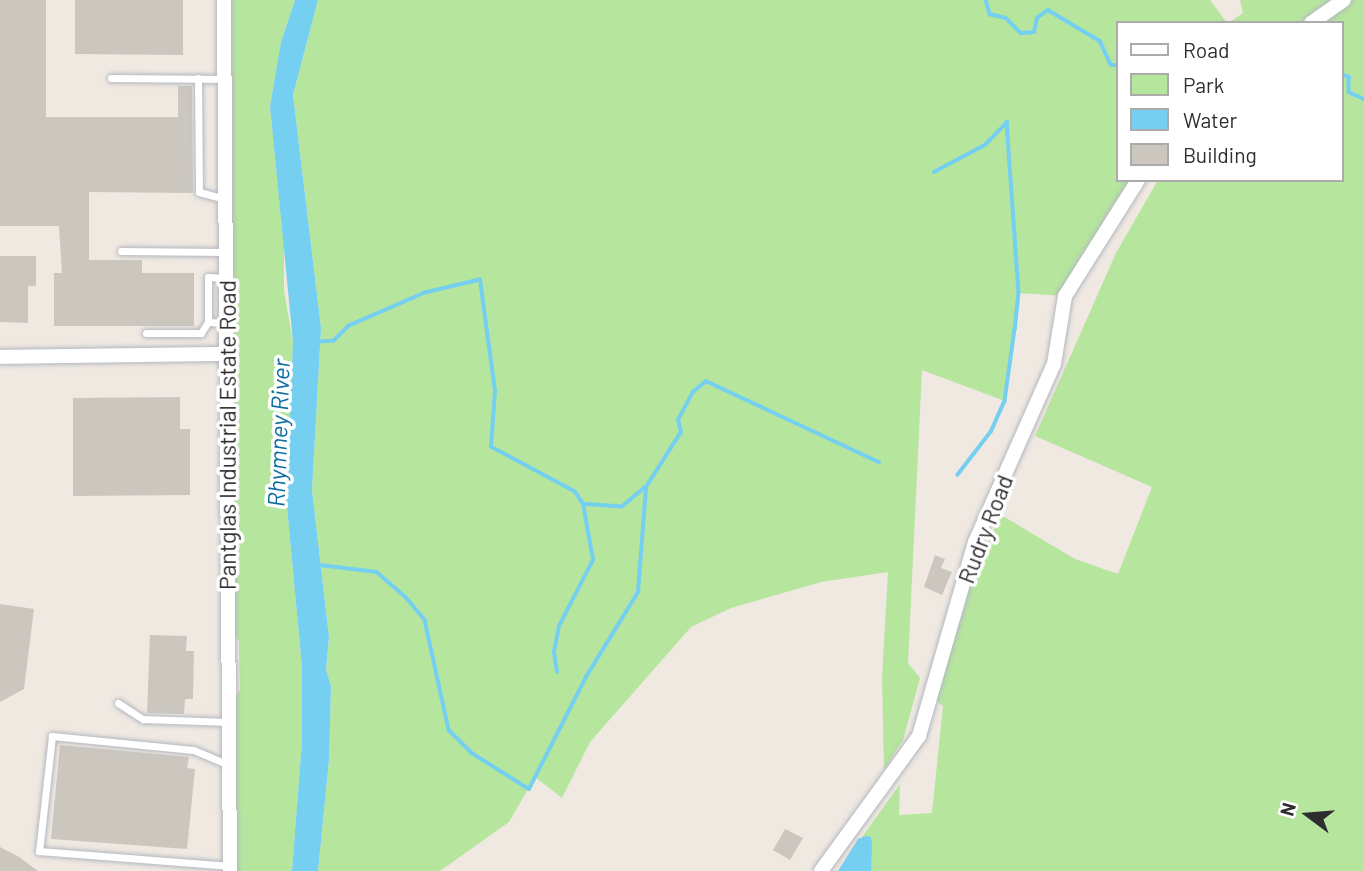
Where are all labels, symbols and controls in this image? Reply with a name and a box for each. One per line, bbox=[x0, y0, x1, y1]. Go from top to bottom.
legend bbox=[1116, 21, 1343, 182]
text: Road bbox=[1183, 37, 1229, 62]
text: Park bbox=[1183, 72, 1224, 97]
text: Water bbox=[1183, 107, 1237, 132]
text: Building bbox=[1183, 142, 1257, 167]
street label: Pantglas Industrial Estate Road bbox=[213, 280, 241, 590]
water label: Rhymney River bbox=[261, 358, 295, 508]
street label: Rudry Road bbox=[952, 471, 1018, 587]
north arrow bbox=[1273, 780, 1343, 850]
text: N bbox=[1275, 800, 1300, 818]

